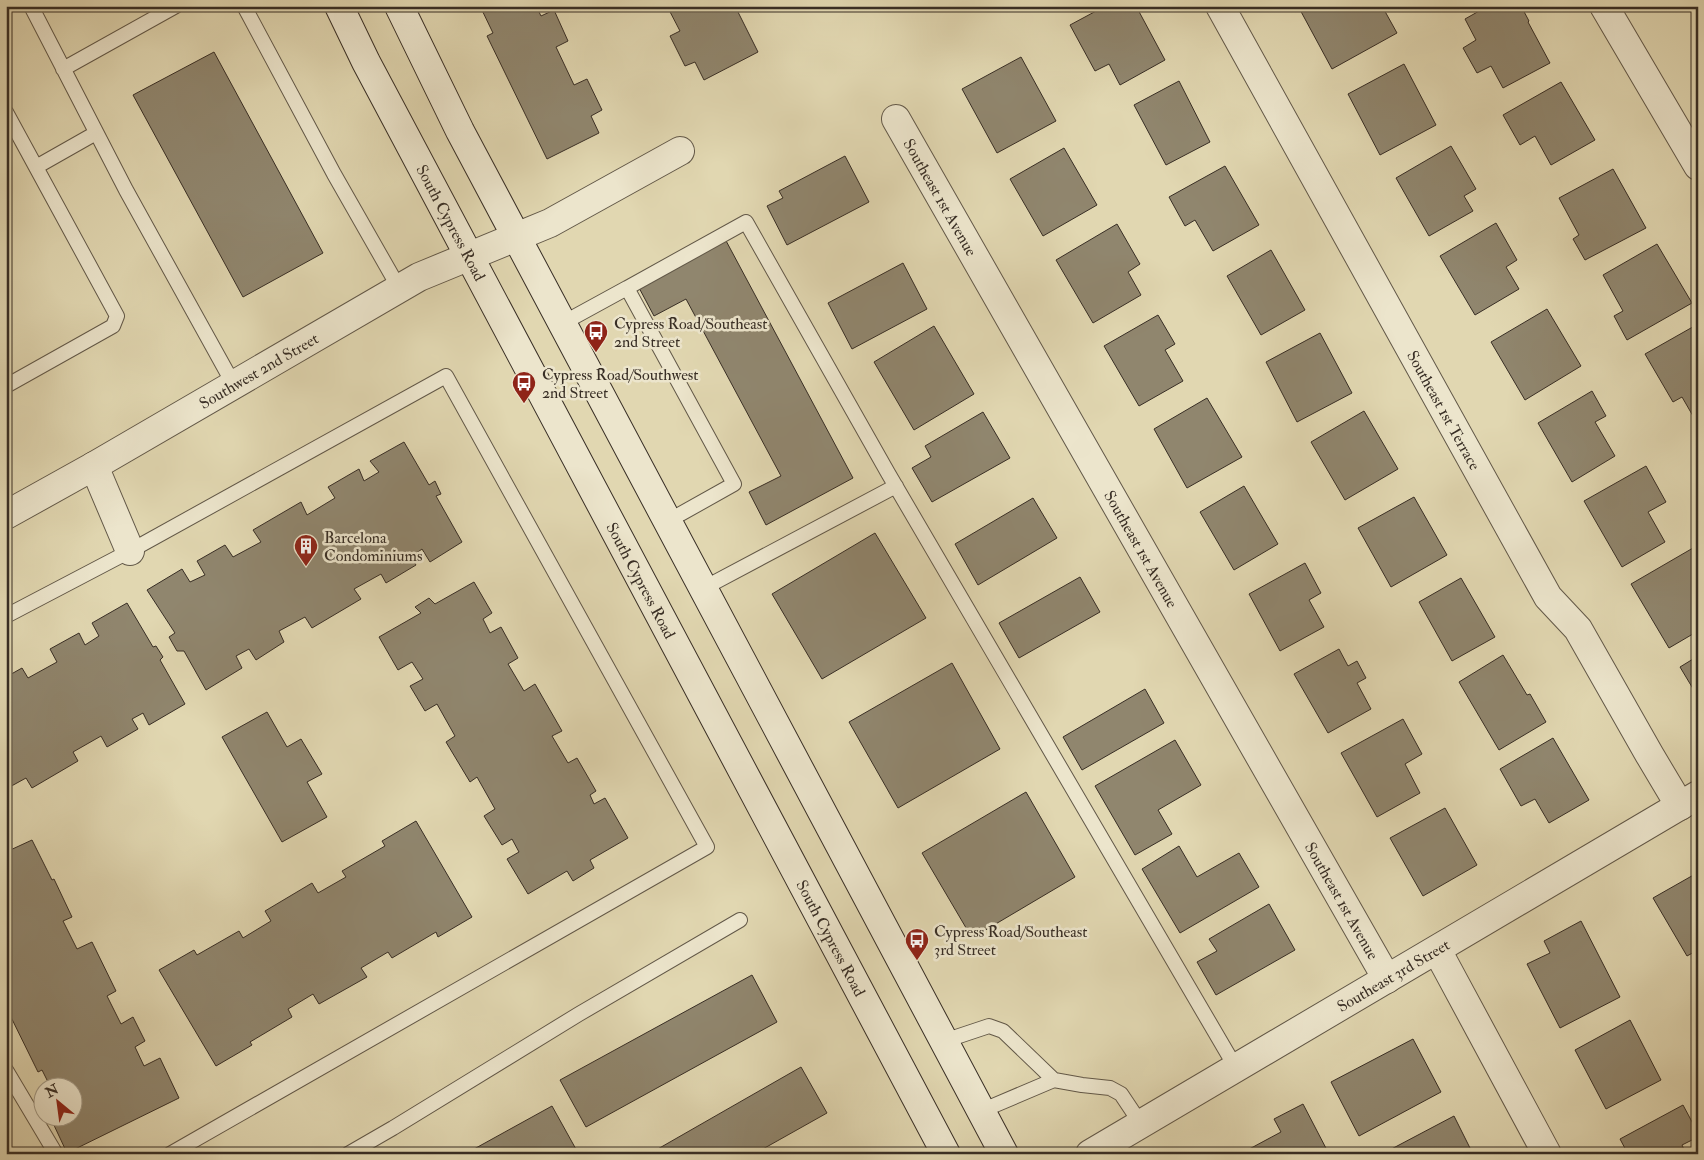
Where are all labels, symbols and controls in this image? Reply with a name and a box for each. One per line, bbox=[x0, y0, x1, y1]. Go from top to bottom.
street label: Southeast 1st Avenue bbox=[898, 135, 981, 260]
street label: South Cypress Road bbox=[411, 161, 490, 285]
place label: Cypress Road/Southeast 2nd Street bbox=[614, 314, 768, 352]
bus stop icon: Cypress Road/Southeast 2nd Street bbox=[583, 319, 609, 353]
street label: Southwest 2nd Street bbox=[196, 329, 322, 414]
street label: Southeast 1st Terrace bbox=[1402, 347, 1485, 474]
place label: Cypress Road/Southwest 2nd Street bbox=[542, 365, 699, 403]
bus stop icon: Cypress Road/Southwest 2nd Street bbox=[511, 370, 537, 404]
street label: Southeast 1st Avenue bbox=[1099, 487, 1182, 612]
street label: South Cypress Road bbox=[601, 519, 680, 642]
place label: Barcelona Condominiums bbox=[324, 528, 423, 566]
building icon: Barcelona Condominiums bbox=[293, 533, 319, 567]
street label: Southeast 1st Avenue bbox=[1300, 839, 1383, 964]
street label: South Cypress Road bbox=[791, 877, 869, 1000]
place label: Cypress Road/Southeast 3rd Street bbox=[934, 922, 1088, 960]
bus stop icon: Cypress Road/Southeast 3rd Street bbox=[904, 927, 930, 961]
street label: Southeast 3rd Street bbox=[1334, 935, 1454, 1017]
north arrow bbox=[32, 1078, 82, 1128]
text: N bbox=[41, 1080, 62, 1102]

